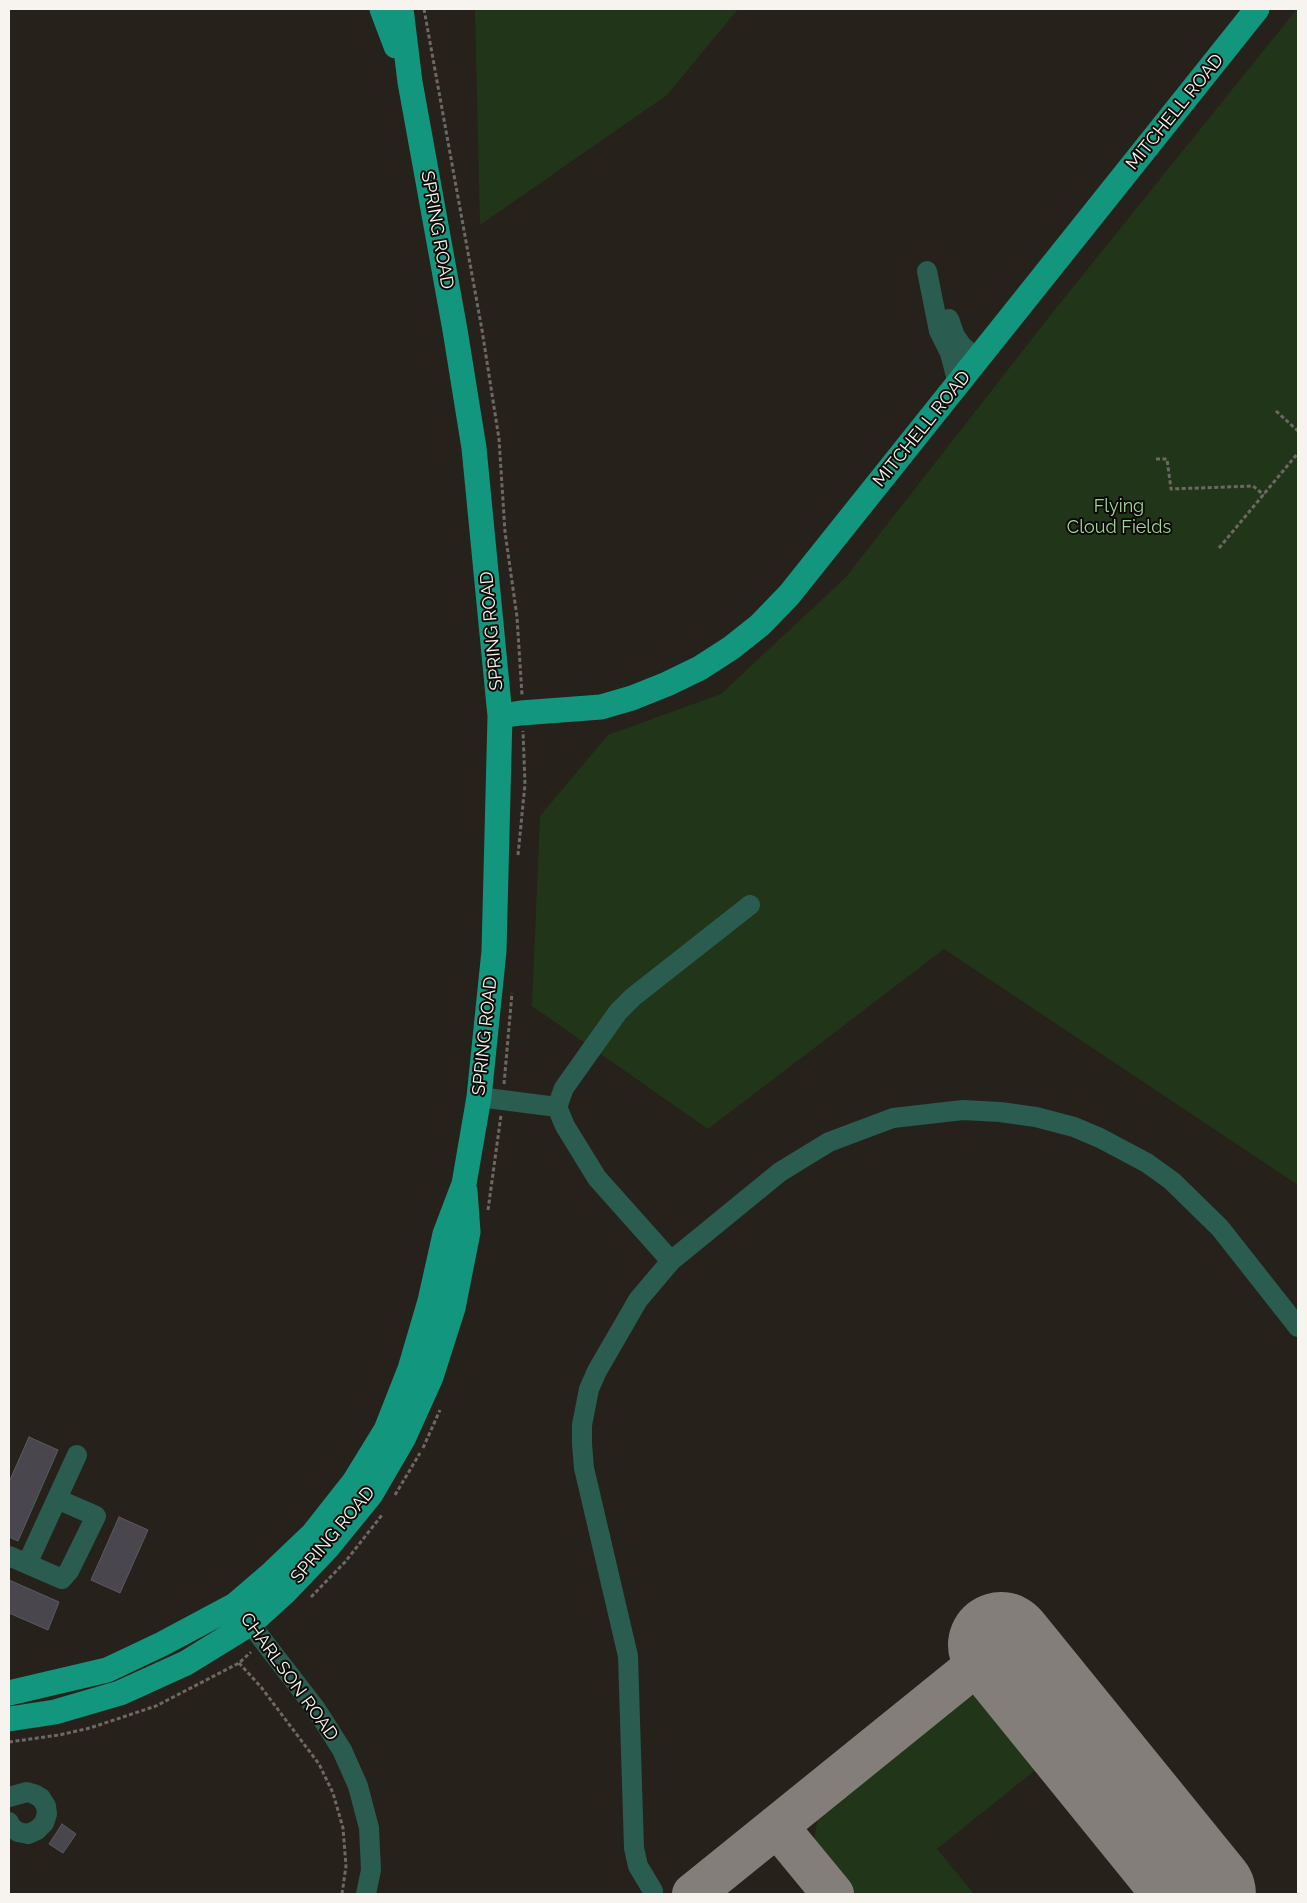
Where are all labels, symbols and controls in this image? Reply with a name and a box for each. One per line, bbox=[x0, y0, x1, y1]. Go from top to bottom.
street label: MITCHELL ROAD bbox=[1122, 50, 1228, 174]
street label: SPRING ROAD bbox=[416, 169, 458, 291]
street label: MITCHELL ROAD bbox=[869, 367, 975, 491]
park label: Flying Cloud Fields bbox=[1067, 496, 1171, 538]
street label: SPRING ROAD bbox=[476, 571, 508, 691]
street label: SPRING ROAD bbox=[468, 975, 502, 1097]
street label: SPRING ROAD bbox=[286, 1482, 380, 1588]
street label: CHARLSON ROAD bbox=[235, 1609, 343, 1745]

